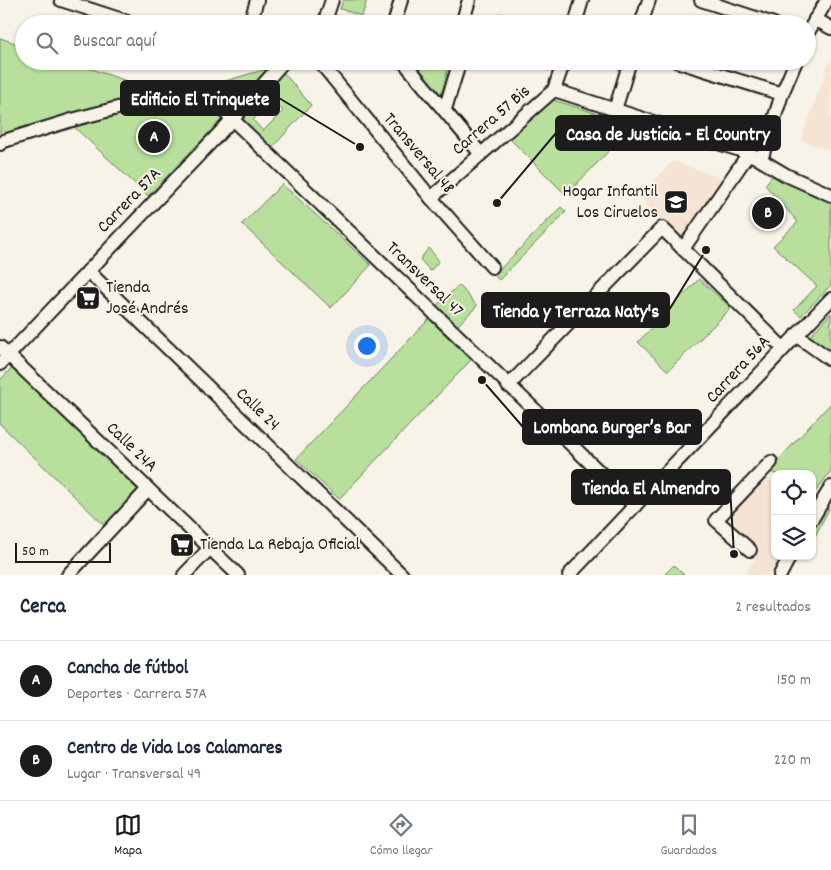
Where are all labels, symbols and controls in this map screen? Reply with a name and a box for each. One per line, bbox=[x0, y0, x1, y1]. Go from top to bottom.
search box bbox=[15, 15, 816, 70]
icon: search bbox=[33, 29, 61, 57]
text: Buscar aquí bbox=[73, 29, 155, 56]
street label: Carrera 57 Bis bbox=[447, 80, 537, 162]
callout: Edificio El Trinquete bbox=[121, 81, 279, 115]
text: Edificio El Trinquete bbox=[131, 88, 269, 115]
street label: Transversal 48 bbox=[376, 108, 460, 200]
callout: Casa de Justicia - El Country bbox=[556, 116, 780, 150]
pin: A bbox=[138, 118, 170, 156]
text: Casa de Justicia - El Country bbox=[566, 123, 771, 150]
street label: Carrera 57A bbox=[92, 162, 168, 240]
place label: Hogar Infantil Los Ciruelos bbox=[562, 180, 659, 226]
school or university icon: Hogar Infantil Los Ciruelos bbox=[663, 189, 689, 215]
pin: B bbox=[752, 194, 784, 232]
street label: Transversal 47 bbox=[380, 237, 468, 323]
place label: Tienda José Andrés bbox=[106, 276, 189, 322]
supermarket icon: Tienda José Andrés bbox=[75, 285, 101, 311]
callout: Tienda y Terraza Naty's bbox=[482, 293, 669, 327]
text: Tienda y Terraza Naty's bbox=[493, 300, 659, 327]
street label: Carrera 56A bbox=[701, 330, 777, 410]
your location bbox=[354, 333, 380, 359]
street label: Calle 24 bbox=[229, 383, 285, 437]
callout: Lombana Burger’s Bar bbox=[523, 410, 701, 444]
text: Lombana Burger’s Bar bbox=[533, 416, 692, 443]
street label: Calle 24A bbox=[100, 417, 163, 479]
callout: Tienda El Almendro bbox=[572, 470, 730, 504]
map controls bbox=[771, 470, 816, 560]
button: locate bbox=[771, 470, 816, 515]
text: Tienda El Almendro bbox=[582, 477, 720, 504]
button: layers bbox=[771, 515, 816, 560]
supermarket icon: Tienda La Rebaja Oficial bbox=[169, 532, 195, 558]
place label: Tienda La Rebaja Oficial bbox=[200, 533, 360, 558]
scale bar bbox=[15, 540, 111, 563]
text: 50 m bbox=[22, 542, 49, 562]
text: Cerca bbox=[20, 593, 66, 623]
text: 2 resultados bbox=[735, 596, 811, 619]
text: Cancha de fútbol bbox=[67, 656, 188, 683]
text: A bbox=[32, 669, 40, 692]
text: 150 m bbox=[777, 669, 811, 692]
text: Deportes · Carrera 57A bbox=[67, 683, 207, 706]
text: Centro de Vida Los Calamares bbox=[67, 736, 282, 763]
text: B bbox=[32, 749, 40, 772]
text: 220 m bbox=[774, 749, 811, 772]
text: Lugar · Transversal 49 bbox=[67, 763, 201, 786]
tab: Mapa bbox=[114, 811, 142, 861]
tab: Cómo llegar bbox=[370, 811, 433, 861]
tab: Guardados bbox=[660, 811, 717, 861]

